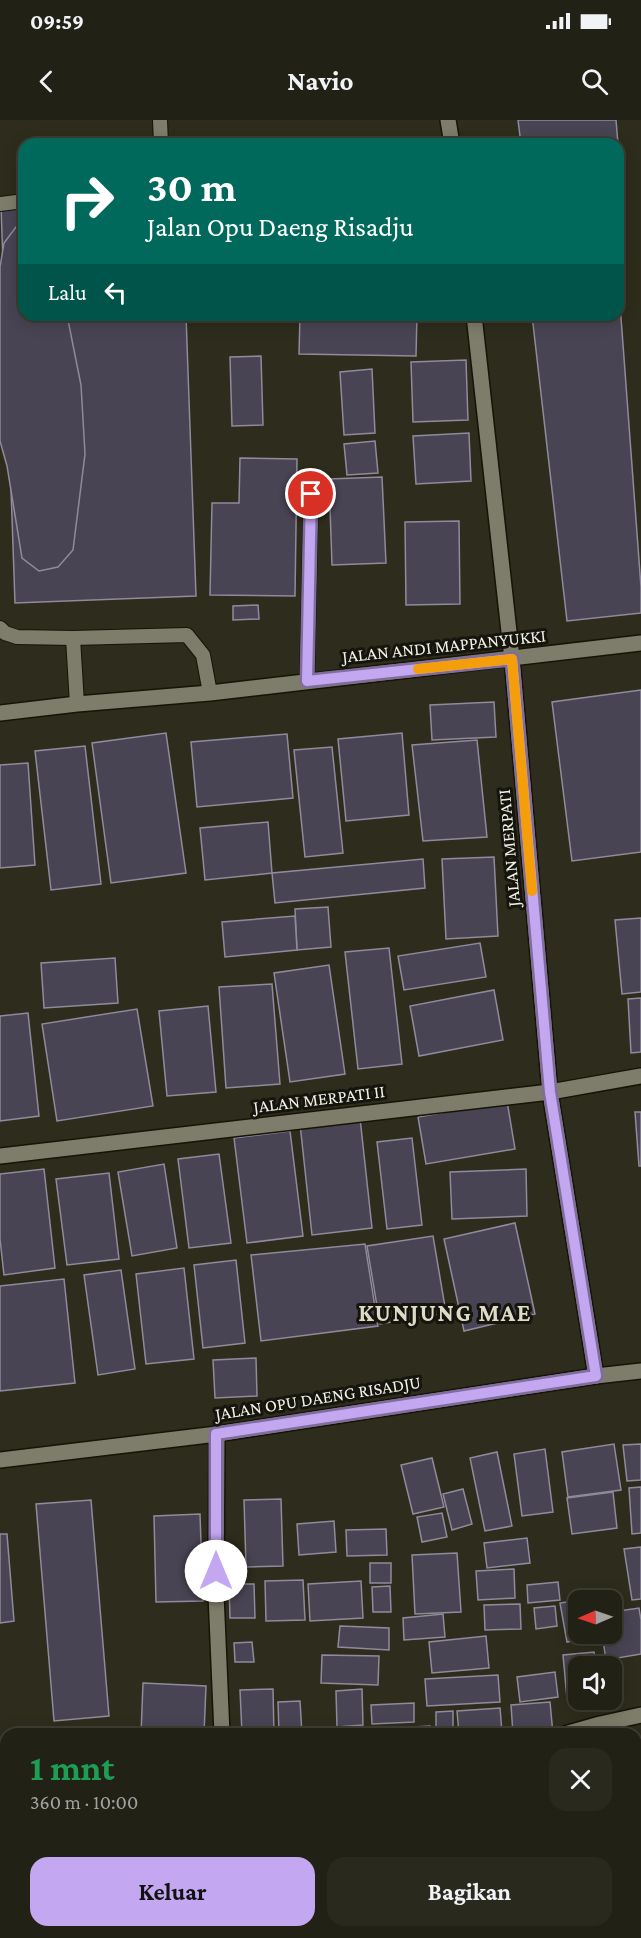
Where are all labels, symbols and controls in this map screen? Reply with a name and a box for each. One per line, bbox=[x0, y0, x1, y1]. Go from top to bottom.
text: 09:59 bbox=[30, 9, 84, 34]
icon: back bbox=[30, 65, 63, 98]
icon: search bbox=[578, 65, 611, 98]
text: Navio bbox=[287, 66, 354, 96]
icon: right bbox=[48, 162, 126, 240]
text: 30 m bbox=[147, 163, 237, 210]
text: Jalan Opu Daeng Risadju bbox=[147, 212, 414, 242]
icon: left bbox=[99, 276, 132, 309]
text: Lalu bbox=[48, 280, 87, 305]
pin bbox=[285, 468, 336, 519]
icon: arrive bbox=[294, 477, 327, 510]
street label: JALAN ANDI MAPPANYUKKI bbox=[339, 625, 547, 667]
street label: JALAN MERPATI bbox=[494, 788, 524, 910]
street label: JALAN MERPATI II bbox=[250, 1081, 386, 1117]
district label: KUNJUNG MAE bbox=[358, 1299, 532, 1326]
street label: JALAN OPU DAENG RISADJU bbox=[212, 1372, 422, 1424]
position arrow bbox=[184, 1539, 248, 1603]
north arrow bbox=[568, 1590, 622, 1644]
map controls bbox=[568, 1590, 622, 1710]
button: sound bbox=[568, 1656, 622, 1710]
text: 1 mnt bbox=[30, 1748, 115, 1788]
button: close bbox=[549, 1748, 612, 1811]
text: 360 m · 10:00 bbox=[30, 1791, 138, 1813]
button: Keluar bbox=[30, 1857, 315, 1926]
button: Bagikan bbox=[327, 1857, 612, 1926]

